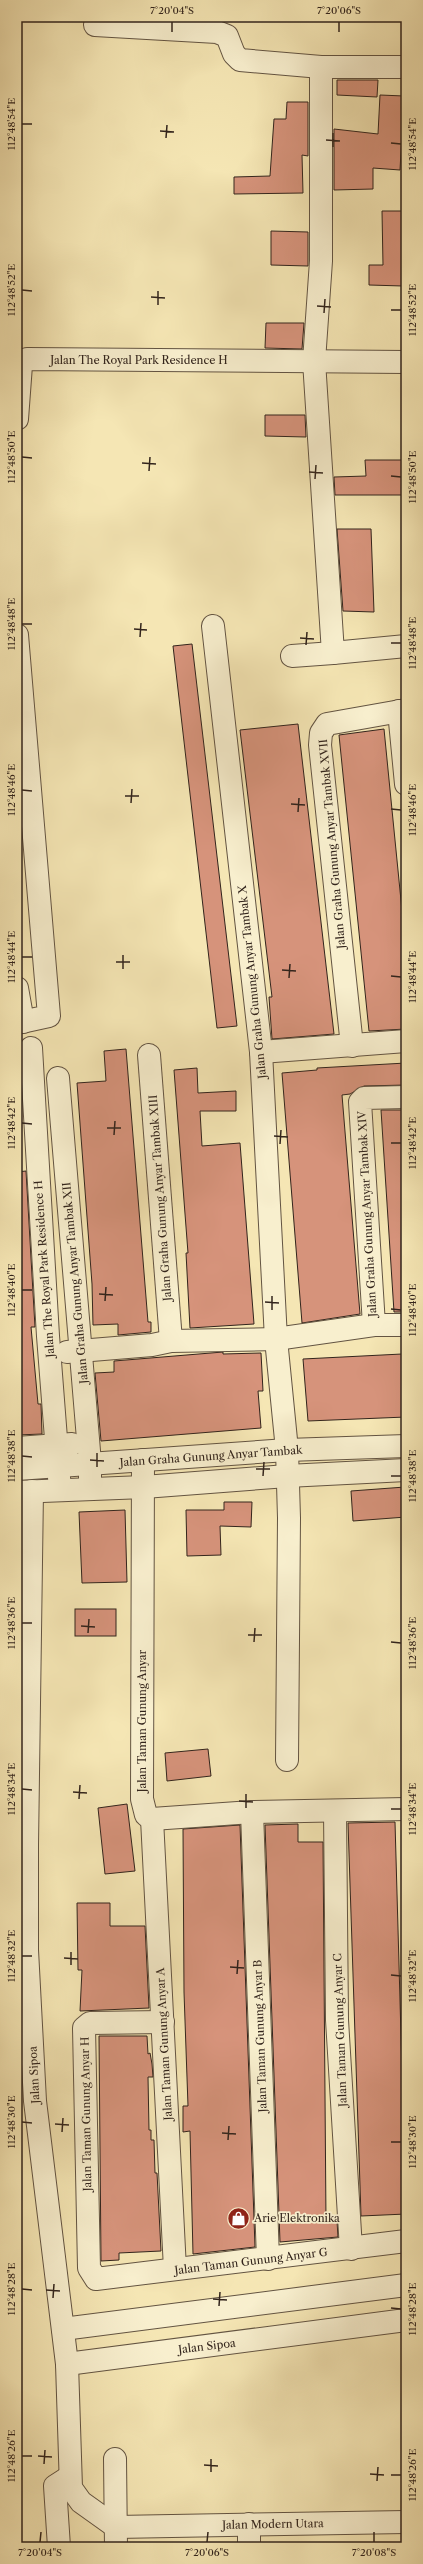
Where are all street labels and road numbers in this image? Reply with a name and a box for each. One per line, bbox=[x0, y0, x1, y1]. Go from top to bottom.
street label: Jalan The Royal Park Residence H bbox=[48, 353, 228, 367]
street label: Jalan Graha Gunung Anyar Tambak XVII bbox=[316, 739, 348, 951]
street label: Jalan Graha Gunung Anyar Tambak X bbox=[235, 884, 269, 1081]
street label: Jalan Graha Gunung Anyar Tambak XIII bbox=[146, 1094, 174, 1304]
street label: Jalan Graha Gunung Anyar Tambak XIV bbox=[355, 1110, 379, 1319]
street label: Jalan The Royal Park Residence H bbox=[31, 1180, 57, 1360]
street label: Jalan Graha Gunung Anyar Tambak XII bbox=[59, 1181, 91, 1386]
street label: Jalan Graha Gunung Anyar Tambak bbox=[117, 1443, 303, 1470]
street label: Jalan Taman Gunung Anyar bbox=[135, 1649, 149, 1794]
street label: Jalan Taman Gunung Anyar C bbox=[330, 1953, 350, 2109]
street label: Jalan Taman Gunung Anyar B bbox=[250, 1959, 270, 2115]
street label: Jalan Taman Gunung Anyar A bbox=[153, 1966, 175, 2123]
street label: Jalan Taman Gunung Anyar H bbox=[78, 2037, 94, 2193]
street label: Jalan Sipoa bbox=[25, 2046, 43, 2106]
street label: Jalan Taman Gunung Anyar G bbox=[172, 2245, 328, 2278]
street label: Jalan Sipoa bbox=[176, 2336, 237, 2357]
street label: Jalan Modern Utara bbox=[220, 2516, 324, 2532]

